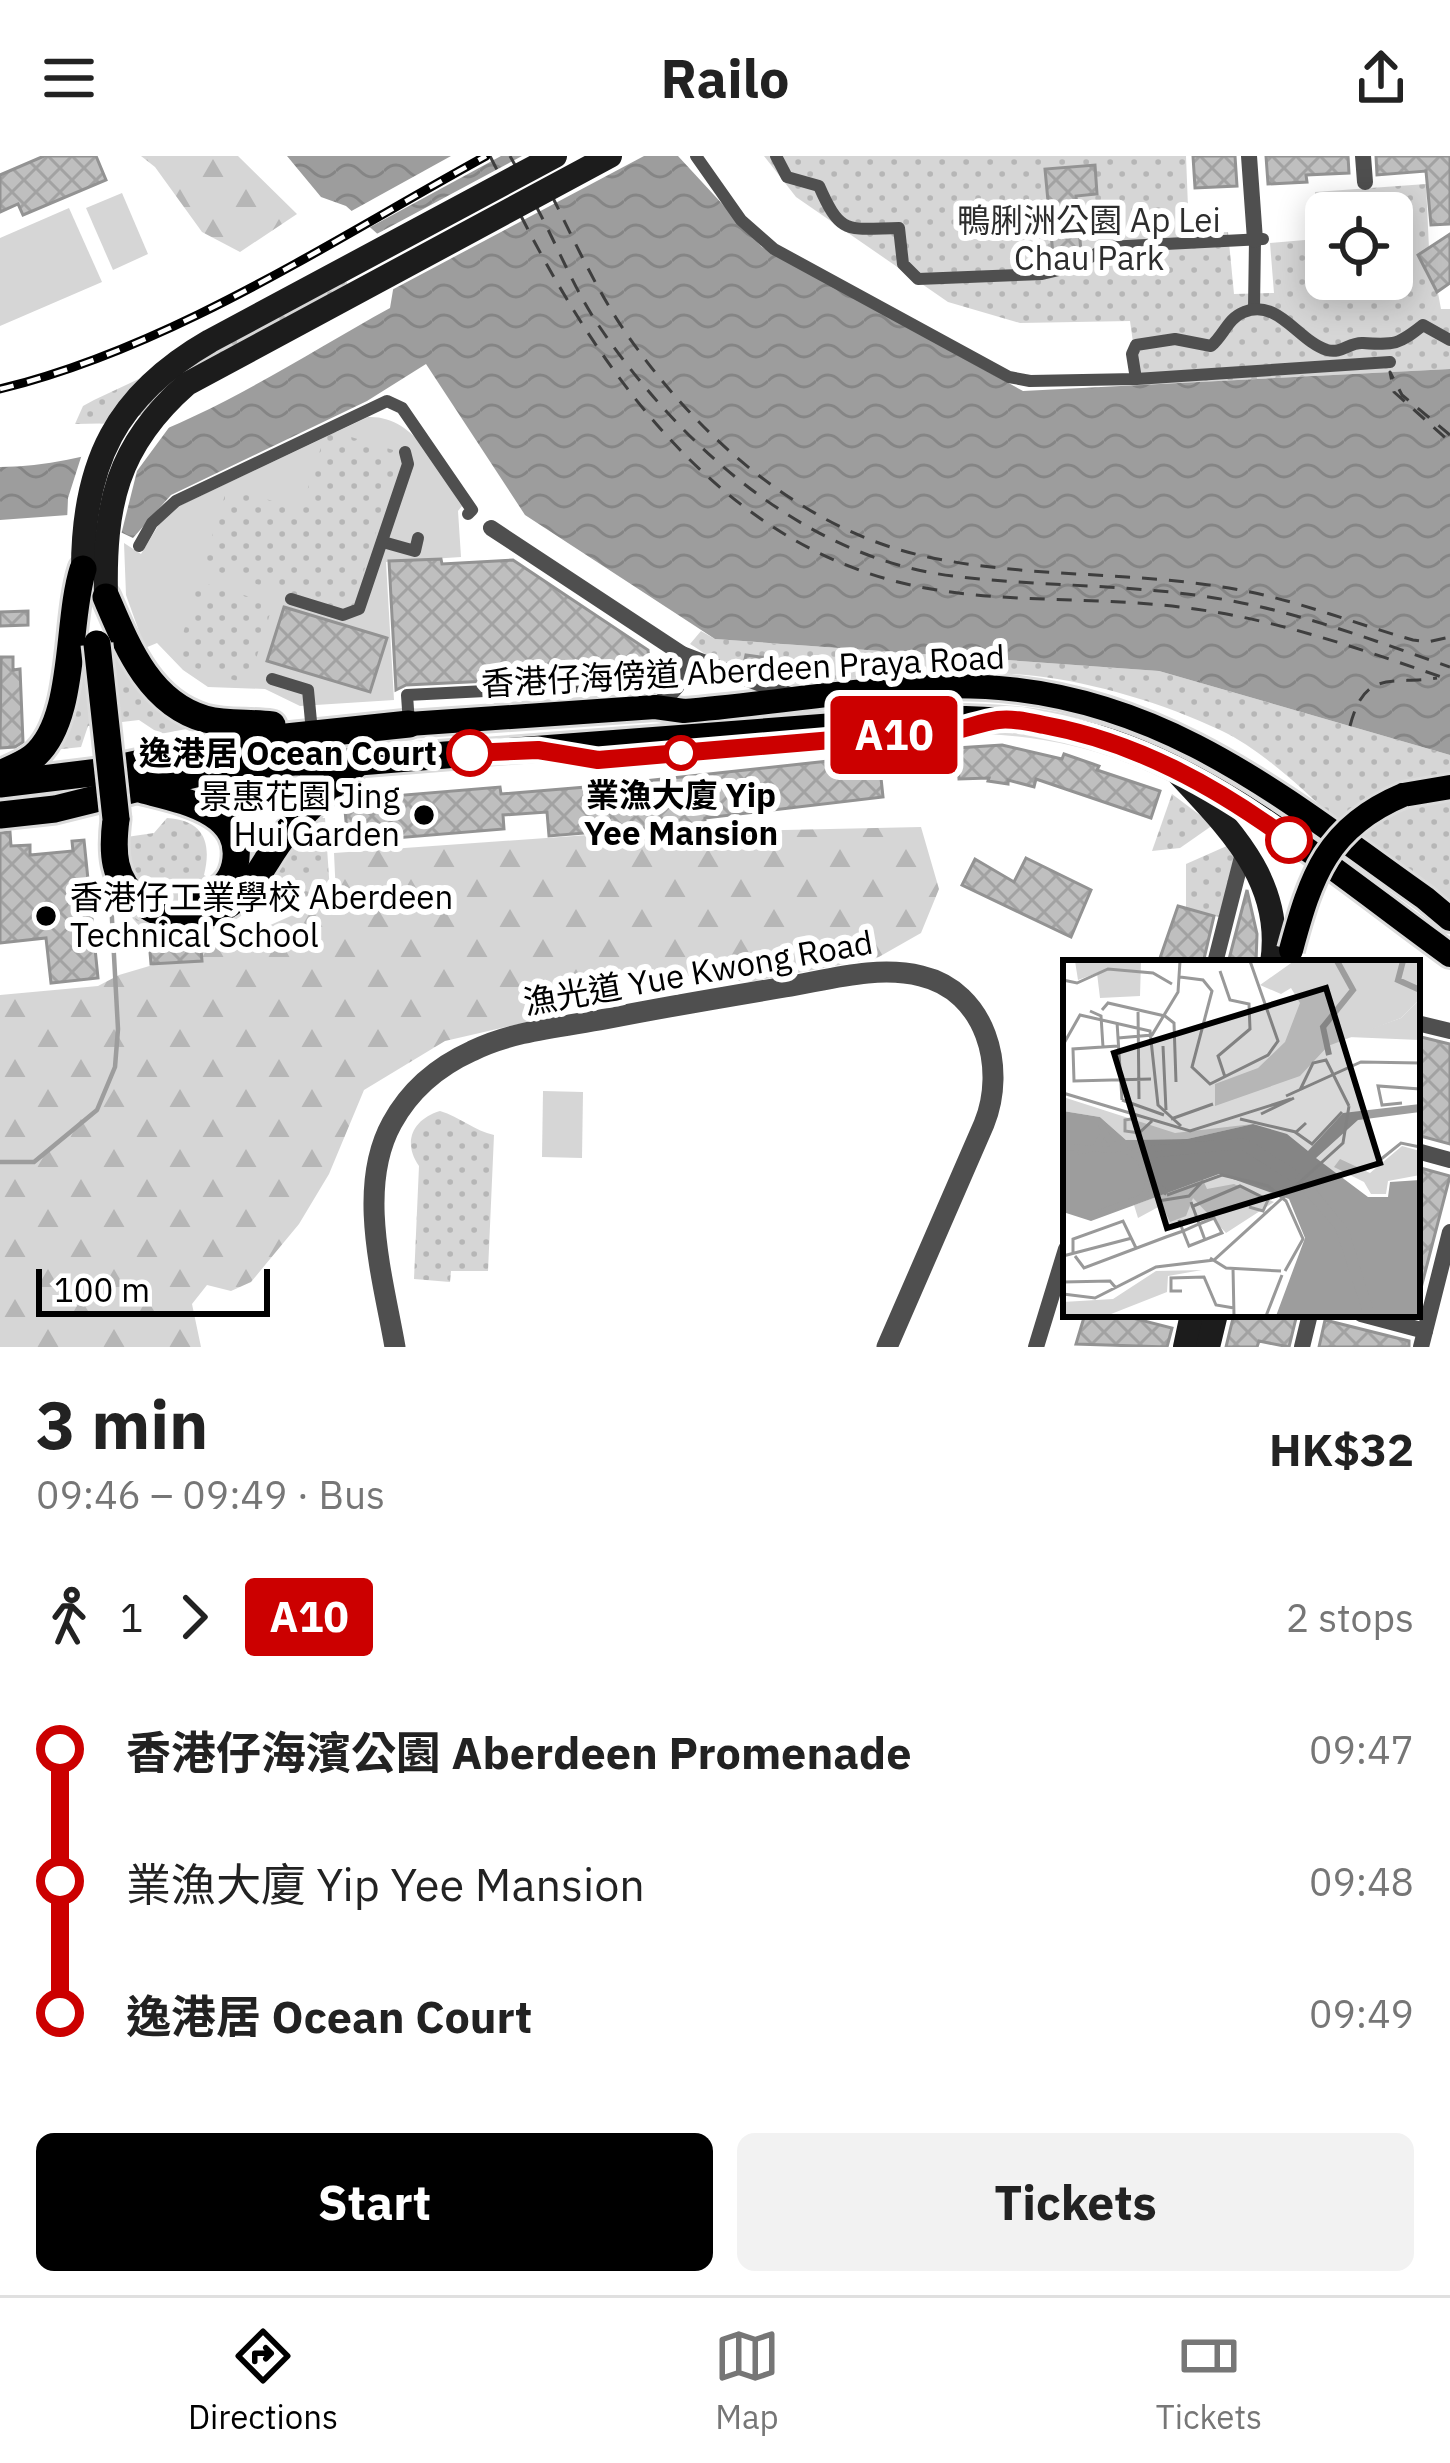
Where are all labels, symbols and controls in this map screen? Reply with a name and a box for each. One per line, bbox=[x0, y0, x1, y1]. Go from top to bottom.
text: Railo bbox=[661, 43, 789, 113]
icon: menu bbox=[36, 45, 102, 111]
icon: share bbox=[1348, 45, 1414, 111]
map controls bbox=[1305, 192, 1413, 300]
button: locate bbox=[1305, 192, 1413, 300]
park label: 鴨脷洲公園 Ap Lei Chau Park bbox=[957, 198, 1221, 279]
street label: 香港仔海傍道 Aberdeen Praya Road bbox=[480, 634, 1006, 705]
line badge: A10 bbox=[825, 696, 963, 774]
text: A10 bbox=[854, 707, 934, 762]
place label: 逸港居 Ocean Court bbox=[139, 731, 437, 774]
marker: 逸港居 Ocean Court bbox=[448, 731, 492, 775]
marker: 業漁大廈 Yip Yee Mansion bbox=[665, 737, 697, 769]
place label: 業漁大廈 Yip Yee Mansion bbox=[584, 773, 778, 854]
place label: 景惠花園 Jing Hui Garden bbox=[199, 774, 401, 855]
marker: 景惠花園 Jing Hui Garden bbox=[411, 802, 437, 828]
unlabelled marker bbox=[1267, 818, 1311, 862]
place label: 香港仔工業學校 Aberdeen Technical School bbox=[70, 875, 453, 956]
marker: 香港仔工業學校 Aberdeen Technical School bbox=[33, 903, 59, 929]
street label: 漁光道 Yue Kwong Road bbox=[520, 920, 876, 1023]
inset map bbox=[1063, 960, 1420, 1317]
scale bar bbox=[36, 1263, 270, 1316]
text: 100 m bbox=[54, 1268, 150, 1311]
text: 3 min bbox=[36, 1381, 208, 1467]
text: HK$32 bbox=[1269, 1420, 1414, 1478]
text: 09:46 – 09:49 · Bus bbox=[36, 1469, 385, 1520]
icon: walk bbox=[36, 1584, 102, 1650]
icon: forward bbox=[161, 1584, 227, 1650]
text: A10 bbox=[269, 1589, 349, 1644]
text: 1 bbox=[120, 1592, 143, 1643]
text: 2 stops bbox=[1286, 1592, 1414, 1643]
text: 香港仔海濱公園 Aberdeen Promenade bbox=[126, 1723, 911, 1781]
text: 09:47 bbox=[1309, 1724, 1414, 1775]
text: 業漁大廈 Yip Yee Mansion bbox=[126, 1855, 645, 1913]
text: 09:48 bbox=[1309, 1856, 1414, 1907]
text: 逸港居 Ocean Court bbox=[126, 1987, 532, 2045]
text: 09:49 bbox=[1309, 1988, 1414, 2039]
button: Start bbox=[36, 2133, 713, 2271]
button: Tickets bbox=[737, 2133, 1414, 2271]
tab: Directions bbox=[188, 2323, 338, 2438]
tab: Map bbox=[714, 2323, 780, 2438]
tab: Tickets bbox=[1156, 2323, 1262, 2438]

